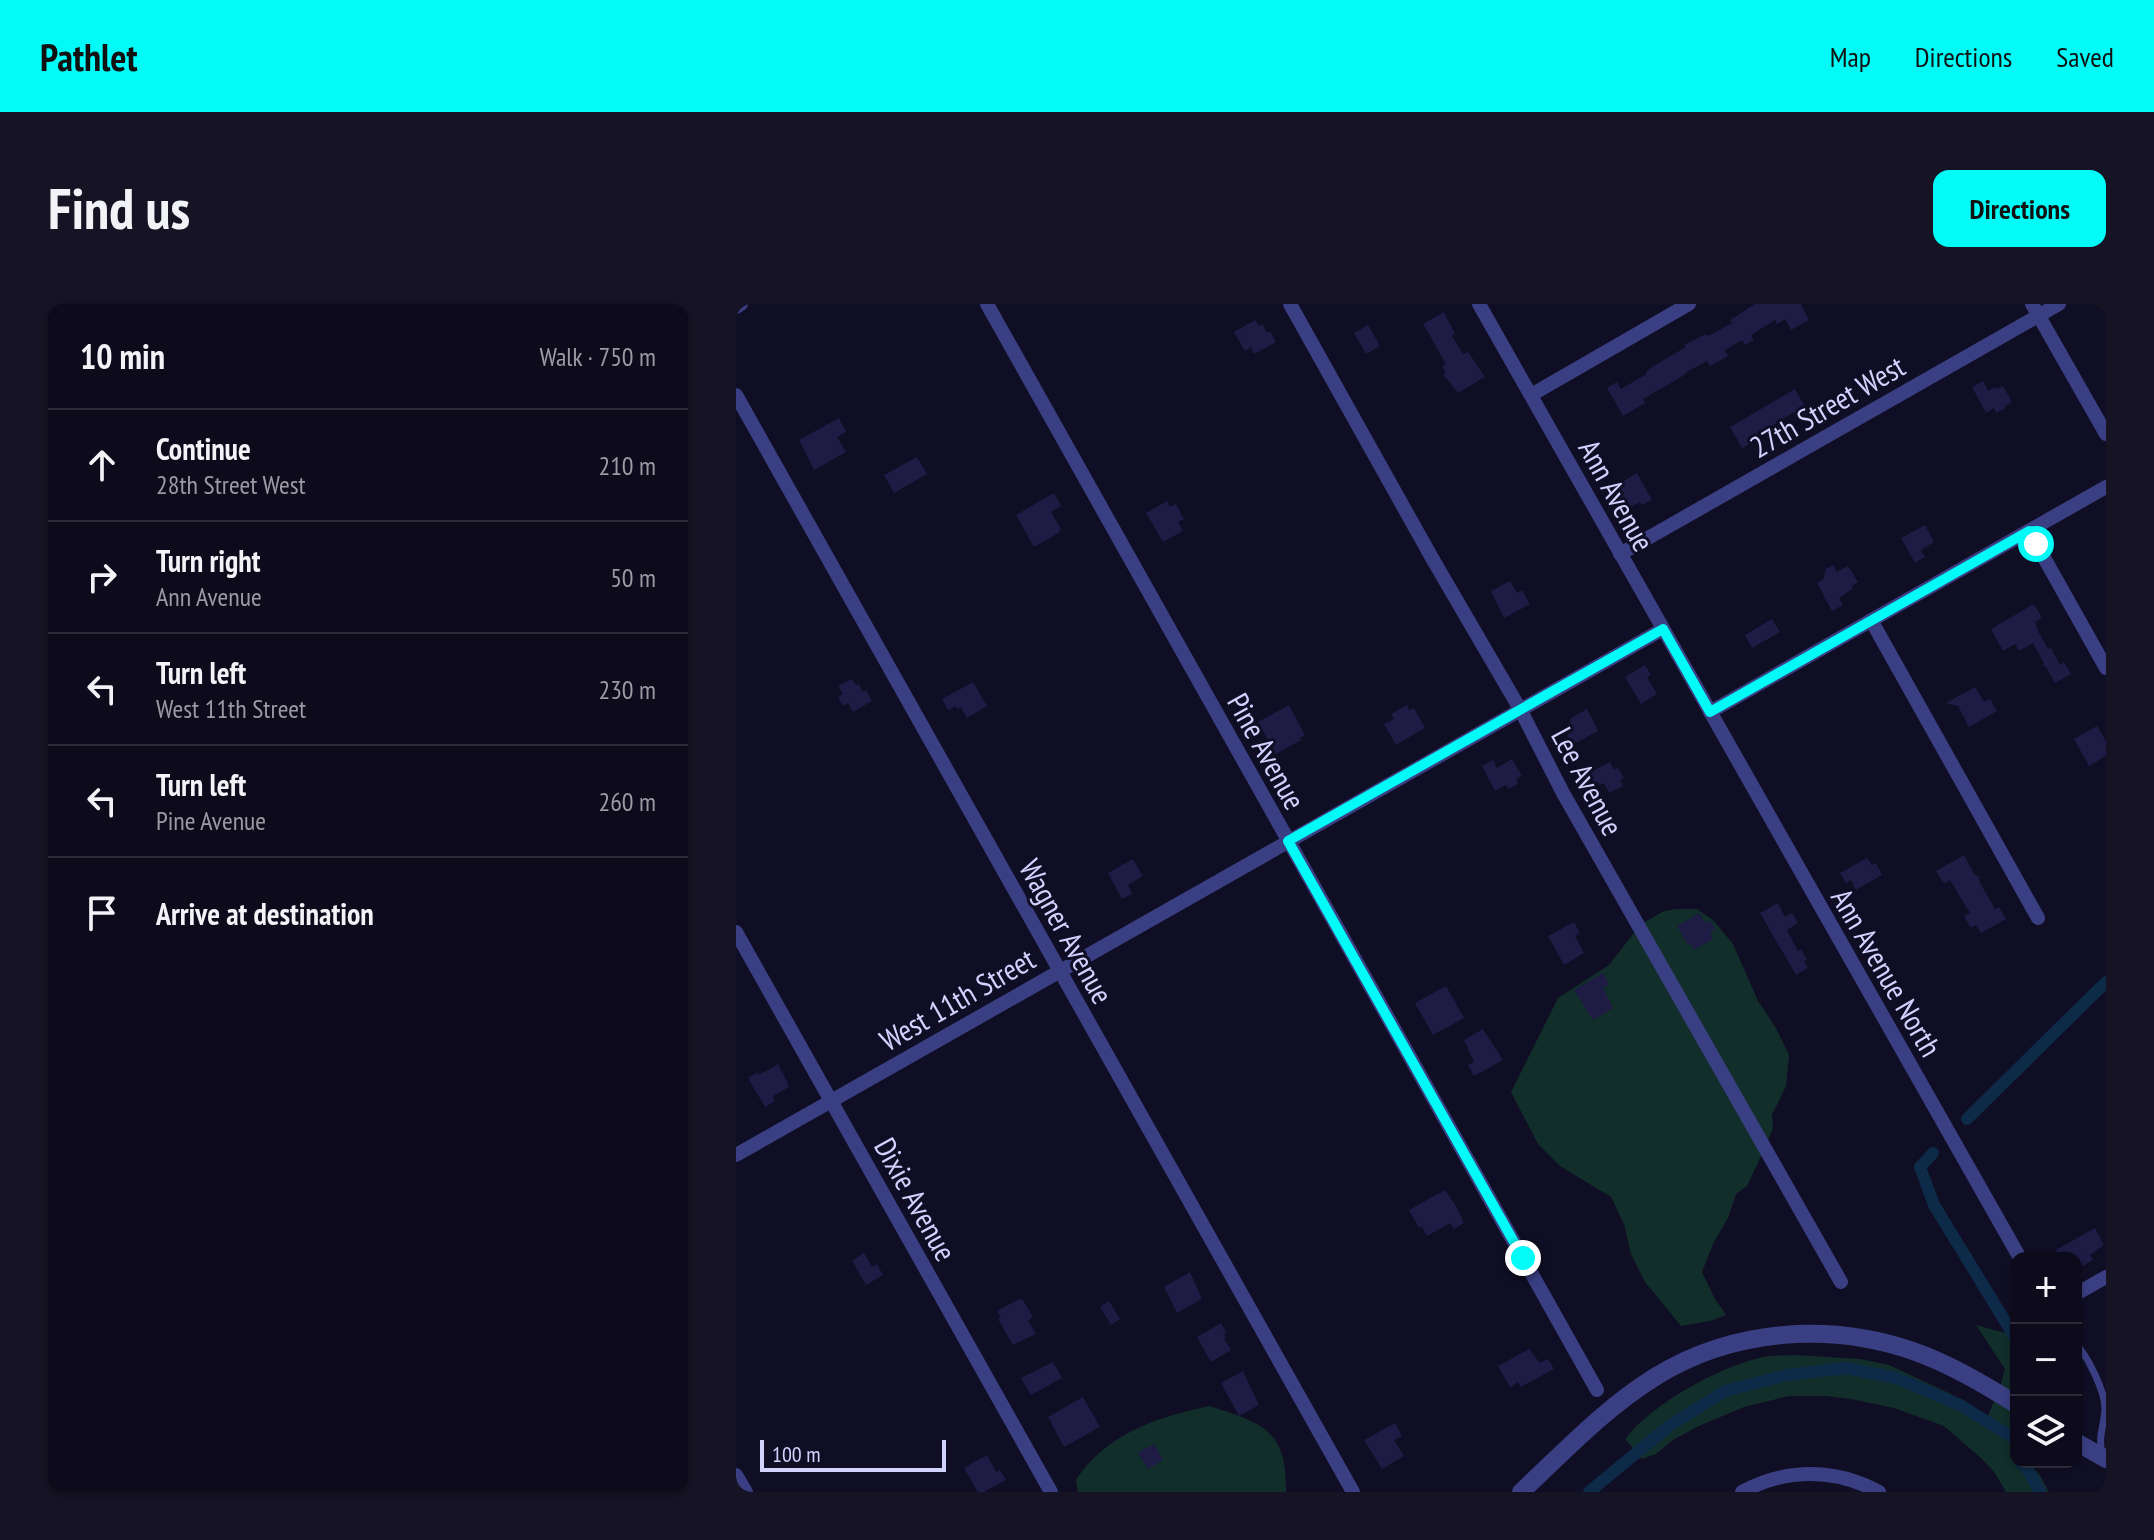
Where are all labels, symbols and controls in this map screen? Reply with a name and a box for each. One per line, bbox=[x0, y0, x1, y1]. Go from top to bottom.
text: Pathlet bbox=[40, 32, 138, 81]
text: Map bbox=[1830, 38, 1871, 75]
text: Directions bbox=[1915, 38, 2012, 75]
text: Saved bbox=[2056, 38, 2114, 75]
button: Directions bbox=[1933, 170, 2106, 247]
text: Find us bbox=[48, 172, 190, 244]
text: 10 min bbox=[80, 334, 165, 378]
text: Walk · 750 m bbox=[539, 340, 656, 373]
street label: 27th Street West bbox=[1743, 346, 1912, 466]
text: Continue bbox=[156, 429, 251, 468]
street label: Ann Avenue bbox=[1570, 432, 1664, 558]
icon: ahead bbox=[80, 443, 124, 487]
text: 210 m bbox=[598, 449, 656, 482]
text: 28th Street West bbox=[156, 468, 306, 501]
route start bbox=[2018, 526, 2054, 562]
text: Turn right bbox=[156, 541, 260, 580]
icon: right bbox=[80, 555, 124, 599]
text: 50 m bbox=[610, 561, 656, 594]
text: Ann Avenue bbox=[156, 580, 262, 613]
text: Turn left bbox=[156, 653, 246, 692]
icon: left bbox=[80, 667, 124, 711]
text: 230 m bbox=[598, 673, 656, 706]
street label: Pine Avenue bbox=[1219, 686, 1315, 816]
text: West 11th Street bbox=[156, 692, 306, 725]
street label: Lee Avenue bbox=[1543, 720, 1633, 842]
text: Turn left bbox=[156, 765, 246, 804]
icon: left bbox=[80, 779, 124, 823]
text: 260 m bbox=[598, 785, 656, 818]
text: Pine Avenue bbox=[156, 804, 266, 837]
street label: Wagner Avenue bbox=[1011, 852, 1123, 1010]
street label: Ann Avenue North bbox=[1823, 881, 1951, 1063]
icon: arrive bbox=[80, 891, 124, 935]
text: Arrive at destination bbox=[156, 894, 374, 933]
street label: West 11th Street bbox=[872, 938, 1042, 1059]
street label: Dixie Avenue bbox=[866, 1131, 966, 1267]
route end bbox=[1505, 1240, 1541, 1276]
map controls bbox=[2010, 1252, 2082, 1468]
button: + bbox=[2010, 1252, 2082, 1324]
button: − bbox=[2010, 1324, 2082, 1396]
button: layers bbox=[2010, 1396, 2082, 1468]
scale bar bbox=[760, 1436, 946, 1472]
text: 100 m bbox=[772, 1440, 821, 1468]

